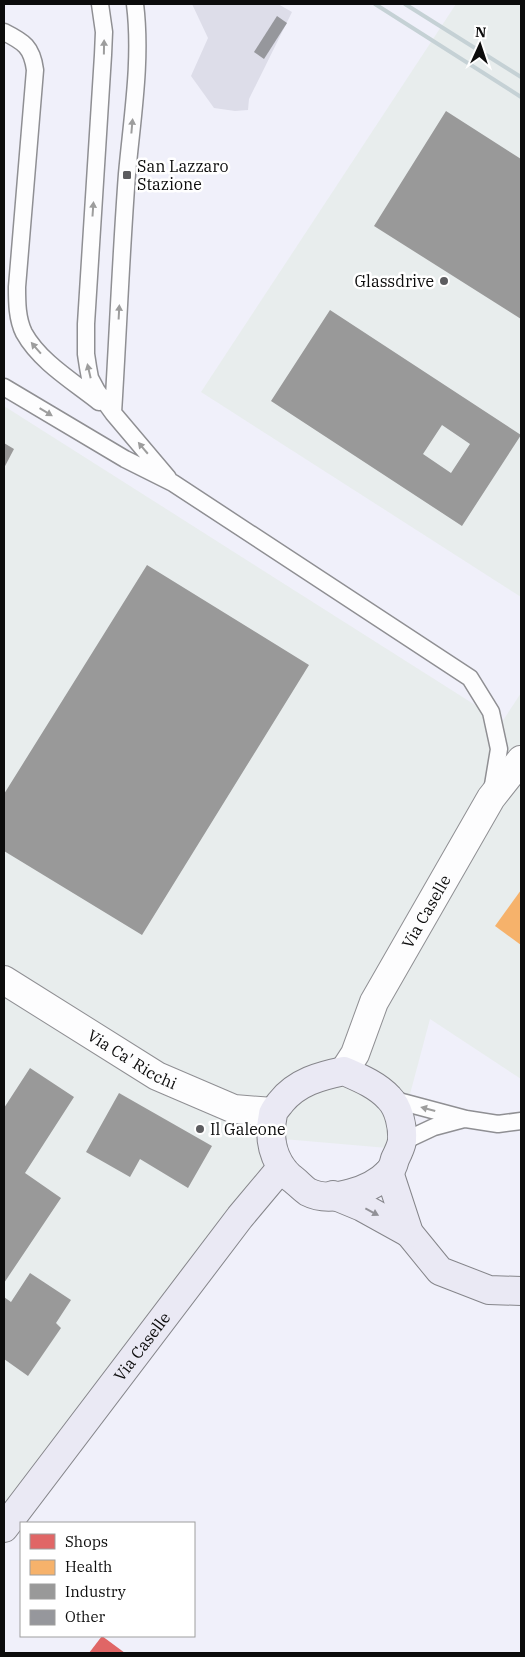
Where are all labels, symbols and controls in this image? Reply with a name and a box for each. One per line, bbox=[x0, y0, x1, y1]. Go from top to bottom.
north arrow bbox=[455, 20, 505, 70]
text: N bbox=[475, 23, 487, 41]
one-way arrow bbox=[100, 39, 108, 55]
one-way arrow bbox=[128, 118, 136, 134]
place label: San Lazzaro Stazione bbox=[137, 156, 228, 194]
marker: San Lazzaro Stazione bbox=[121, 169, 133, 181]
one-way arrow bbox=[90, 201, 98, 217]
place label: Glassdrive bbox=[355, 271, 434, 291]
marker: Glassdrive bbox=[438, 275, 450, 287]
one-way arrow bbox=[116, 304, 124, 320]
one-way arrow bbox=[30, 341, 41, 354]
one-way arrow bbox=[85, 363, 93, 378]
one-way arrow bbox=[39, 408, 52, 417]
one-way arrow bbox=[138, 441, 149, 454]
street label: Via Caselle bbox=[397, 871, 455, 952]
street label: Via Ca' Ricchi bbox=[84, 1025, 180, 1093]
one-way arrow bbox=[421, 1105, 436, 1113]
place label: Il Galeone bbox=[210, 1119, 286, 1139]
marker: Il Galeone bbox=[194, 1123, 206, 1135]
one-way arrow bbox=[365, 1208, 379, 1216]
street label: Via Caselle bbox=[109, 1308, 174, 1385]
legend bbox=[20, 1522, 195, 1637]
text: Shops bbox=[65, 1532, 108, 1551]
text: Health bbox=[65, 1557, 112, 1576]
text: Industry bbox=[65, 1582, 126, 1601]
text: Other bbox=[65, 1607, 105, 1626]

